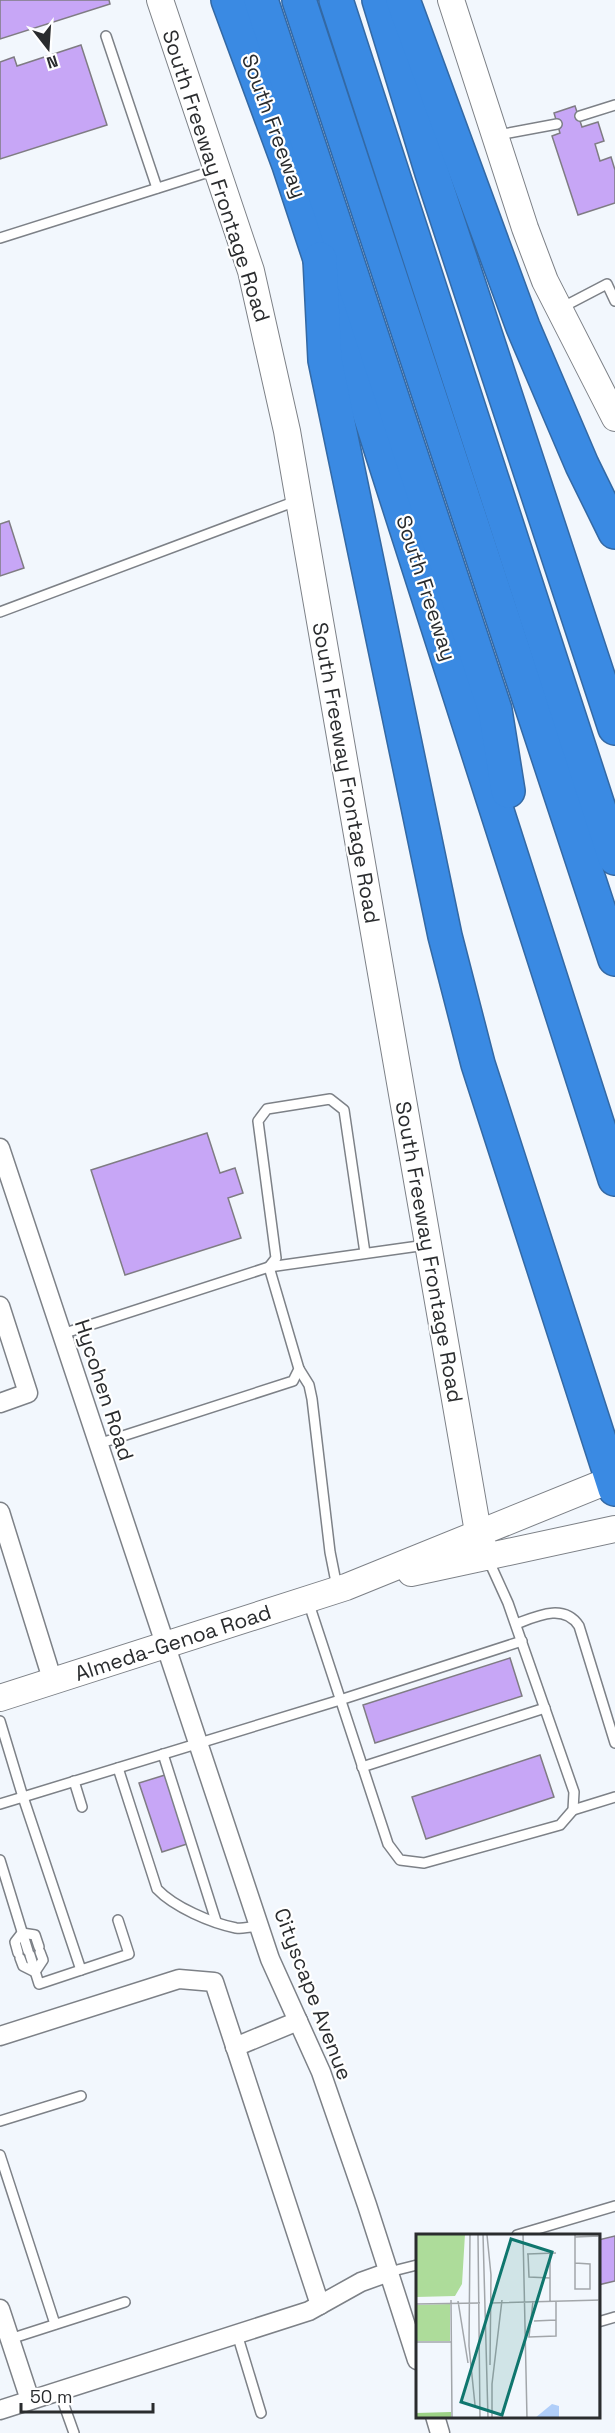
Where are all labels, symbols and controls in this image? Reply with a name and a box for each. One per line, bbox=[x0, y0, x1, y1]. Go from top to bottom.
north arrow bbox=[18, 18, 78, 78]
street label: South Freeway Frontage Road bbox=[156, 26, 277, 325]
text: N bbox=[44, 50, 60, 73]
street label: South Freeway bbox=[236, 50, 313, 202]
street label: South Freeway bbox=[390, 512, 463, 664]
street label: South Freeway Frontage Road bbox=[307, 620, 386, 926]
street label: South Freeway Frontage Road bbox=[390, 1099, 469, 1405]
street label: Hycohen Road bbox=[69, 1316, 140, 1464]
street label: Almeda-Genoa Road bbox=[71, 1598, 275, 1687]
street label: Cityscape Avenue bbox=[268, 1904, 359, 2084]
inset map bbox=[416, 2234, 600, 2418]
scale bar bbox=[21, 2376, 153, 2414]
text: 50 m bbox=[30, 2385, 72, 2408]

